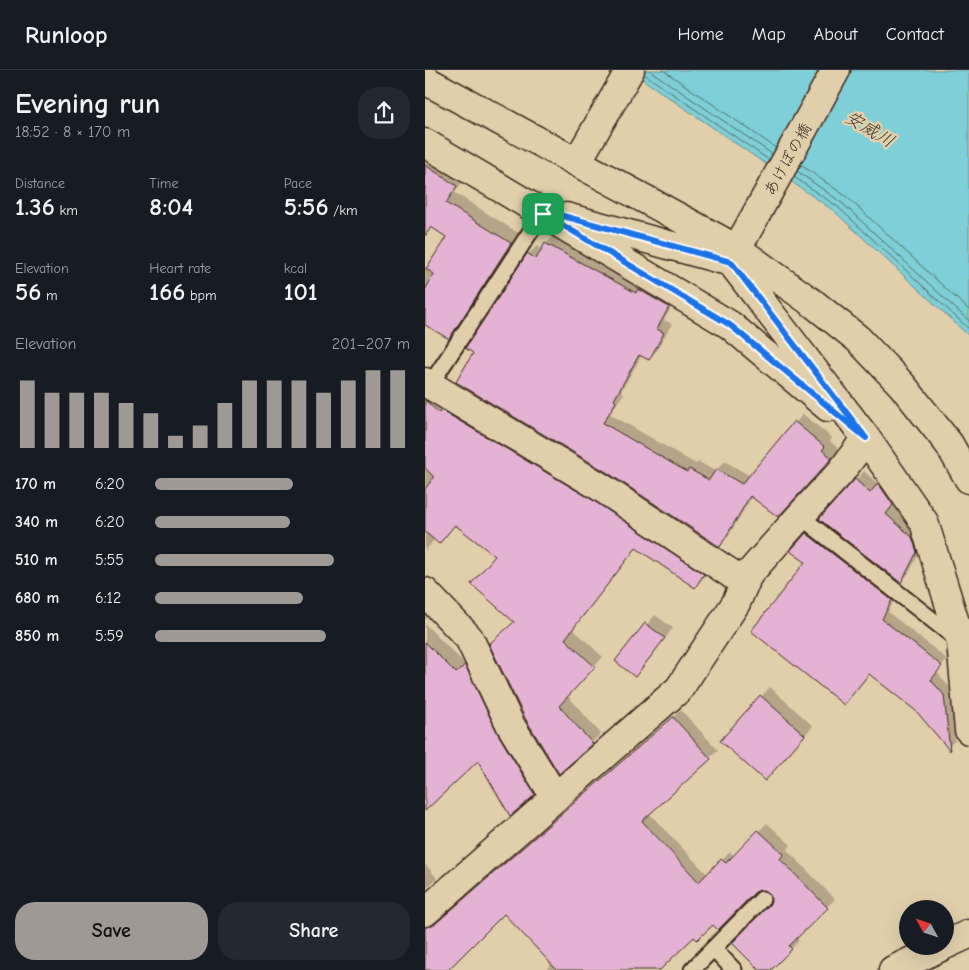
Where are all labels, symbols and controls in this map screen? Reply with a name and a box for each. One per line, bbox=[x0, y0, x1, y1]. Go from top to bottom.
text: Runloop bbox=[25, 21, 107, 49]
text: Home bbox=[677, 24, 724, 45]
text: Map bbox=[752, 24, 786, 45]
text: About bbox=[814, 24, 858, 45]
text: Contact bbox=[886, 24, 944, 45]
button: share bbox=[358, 87, 410, 139]
text: Evening run bbox=[15, 88, 160, 120]
water label: 安威川 bbox=[841, 107, 898, 152]
street label: あけぼの橋 bbox=[761, 120, 815, 199]
text: 18:52 · 8 × 170 m bbox=[15, 123, 130, 141]
text: Distance bbox=[15, 175, 65, 192]
text: Time bbox=[149, 175, 178, 192]
text: Pace bbox=[284, 175, 312, 192]
text: 1.36 bbox=[15, 192, 55, 221]
text: 8:04 bbox=[149, 192, 193, 221]
text: 5:56 bbox=[284, 192, 328, 221]
pin bbox=[522, 193, 564, 235]
icon: arrive bbox=[529, 200, 557, 228]
text: km bbox=[55, 202, 78, 219]
text: /km bbox=[328, 202, 358, 219]
text: Elevation bbox=[15, 260, 69, 277]
text: Heart rate bbox=[149, 260, 211, 277]
text: kcal bbox=[284, 260, 307, 277]
text: 56 bbox=[15, 277, 41, 306]
text: 166 bbox=[149, 277, 185, 306]
text: 101 bbox=[284, 277, 318, 306]
text: m bbox=[41, 287, 58, 304]
text: bpm bbox=[185, 287, 217, 304]
text: Elevation bbox=[15, 335, 76, 353]
text: 201–207 m bbox=[332, 335, 410, 353]
text: 170 m bbox=[15, 475, 56, 493]
text: 6:20 bbox=[95, 475, 125, 493]
text: 340 m bbox=[15, 513, 58, 531]
text: 6:20 bbox=[95, 513, 125, 531]
text: 510 m bbox=[15, 551, 57, 569]
text: 5:55 bbox=[95, 551, 124, 569]
text: 680 m bbox=[15, 589, 59, 607]
text: 6:12 bbox=[95, 589, 121, 607]
text: 850 m bbox=[15, 627, 59, 645]
text: 5:59 bbox=[95, 627, 124, 645]
north arrow bbox=[899, 900, 954, 955]
map controls bbox=[899, 900, 954, 955]
button: Save bbox=[15, 902, 208, 960]
button: Share bbox=[218, 902, 410, 960]

